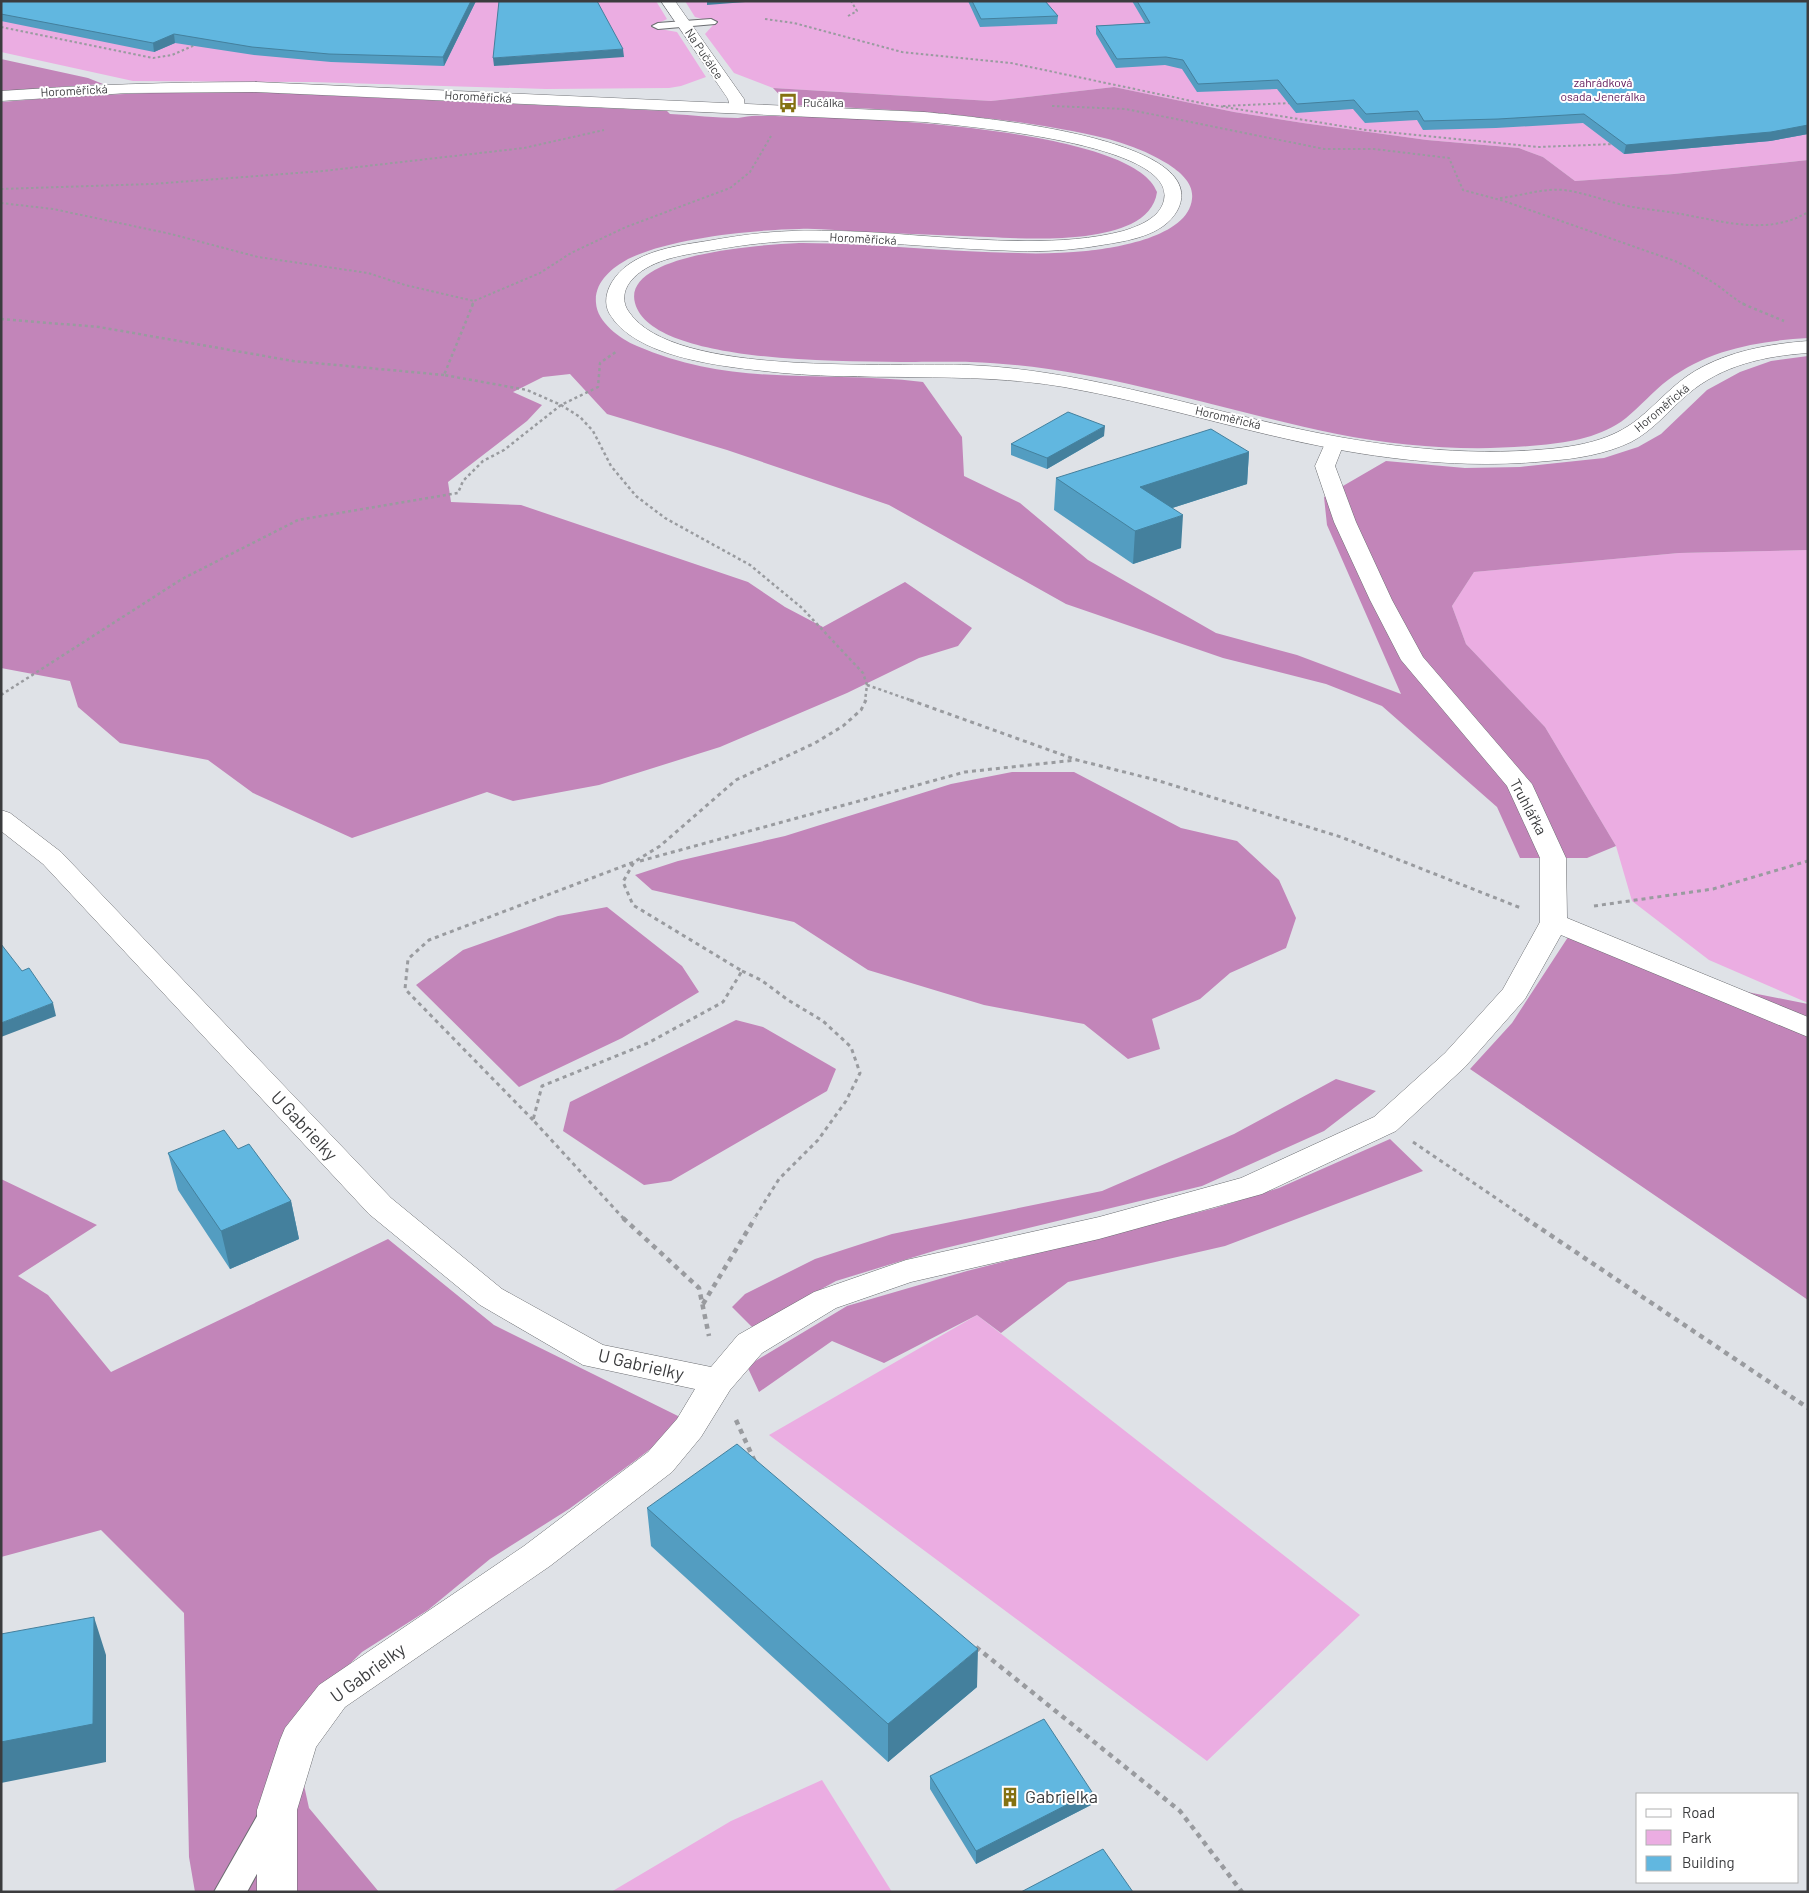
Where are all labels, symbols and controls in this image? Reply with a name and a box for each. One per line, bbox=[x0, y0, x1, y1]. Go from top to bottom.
street label: Na Pučálce bbox=[683, 26, 727, 81]
park label: zahrádková osada Jenerálka bbox=[1561, 75, 1645, 103]
street label: Horoměřická bbox=[40, 81, 108, 99]
street label: Horoměřická bbox=[444, 87, 512, 105]
bus stop icon: Pučálka bbox=[777, 92, 799, 114]
place label: Pučálka bbox=[803, 95, 844, 109]
street label: Horoměřická bbox=[829, 229, 897, 247]
street label: Horoměřická bbox=[1631, 380, 1692, 434]
street label: Horoměřická bbox=[1194, 403, 1263, 431]
street label: Truhlářka bbox=[1507, 775, 1551, 838]
street label: U Gabrielky bbox=[267, 1086, 343, 1165]
street label: U Gabrielky bbox=[596, 1343, 686, 1385]
street label: U Gabrielky bbox=[326, 1638, 409, 1707]
place label: Gabrielka bbox=[1025, 1785, 1098, 1807]
building icon: Gabrielka bbox=[999, 1786, 1021, 1808]
legend bbox=[1636, 1793, 1799, 1883]
text: Road bbox=[1682, 1803, 1715, 1821]
text: Park bbox=[1682, 1828, 1712, 1846]
text: Building bbox=[1682, 1853, 1735, 1871]

